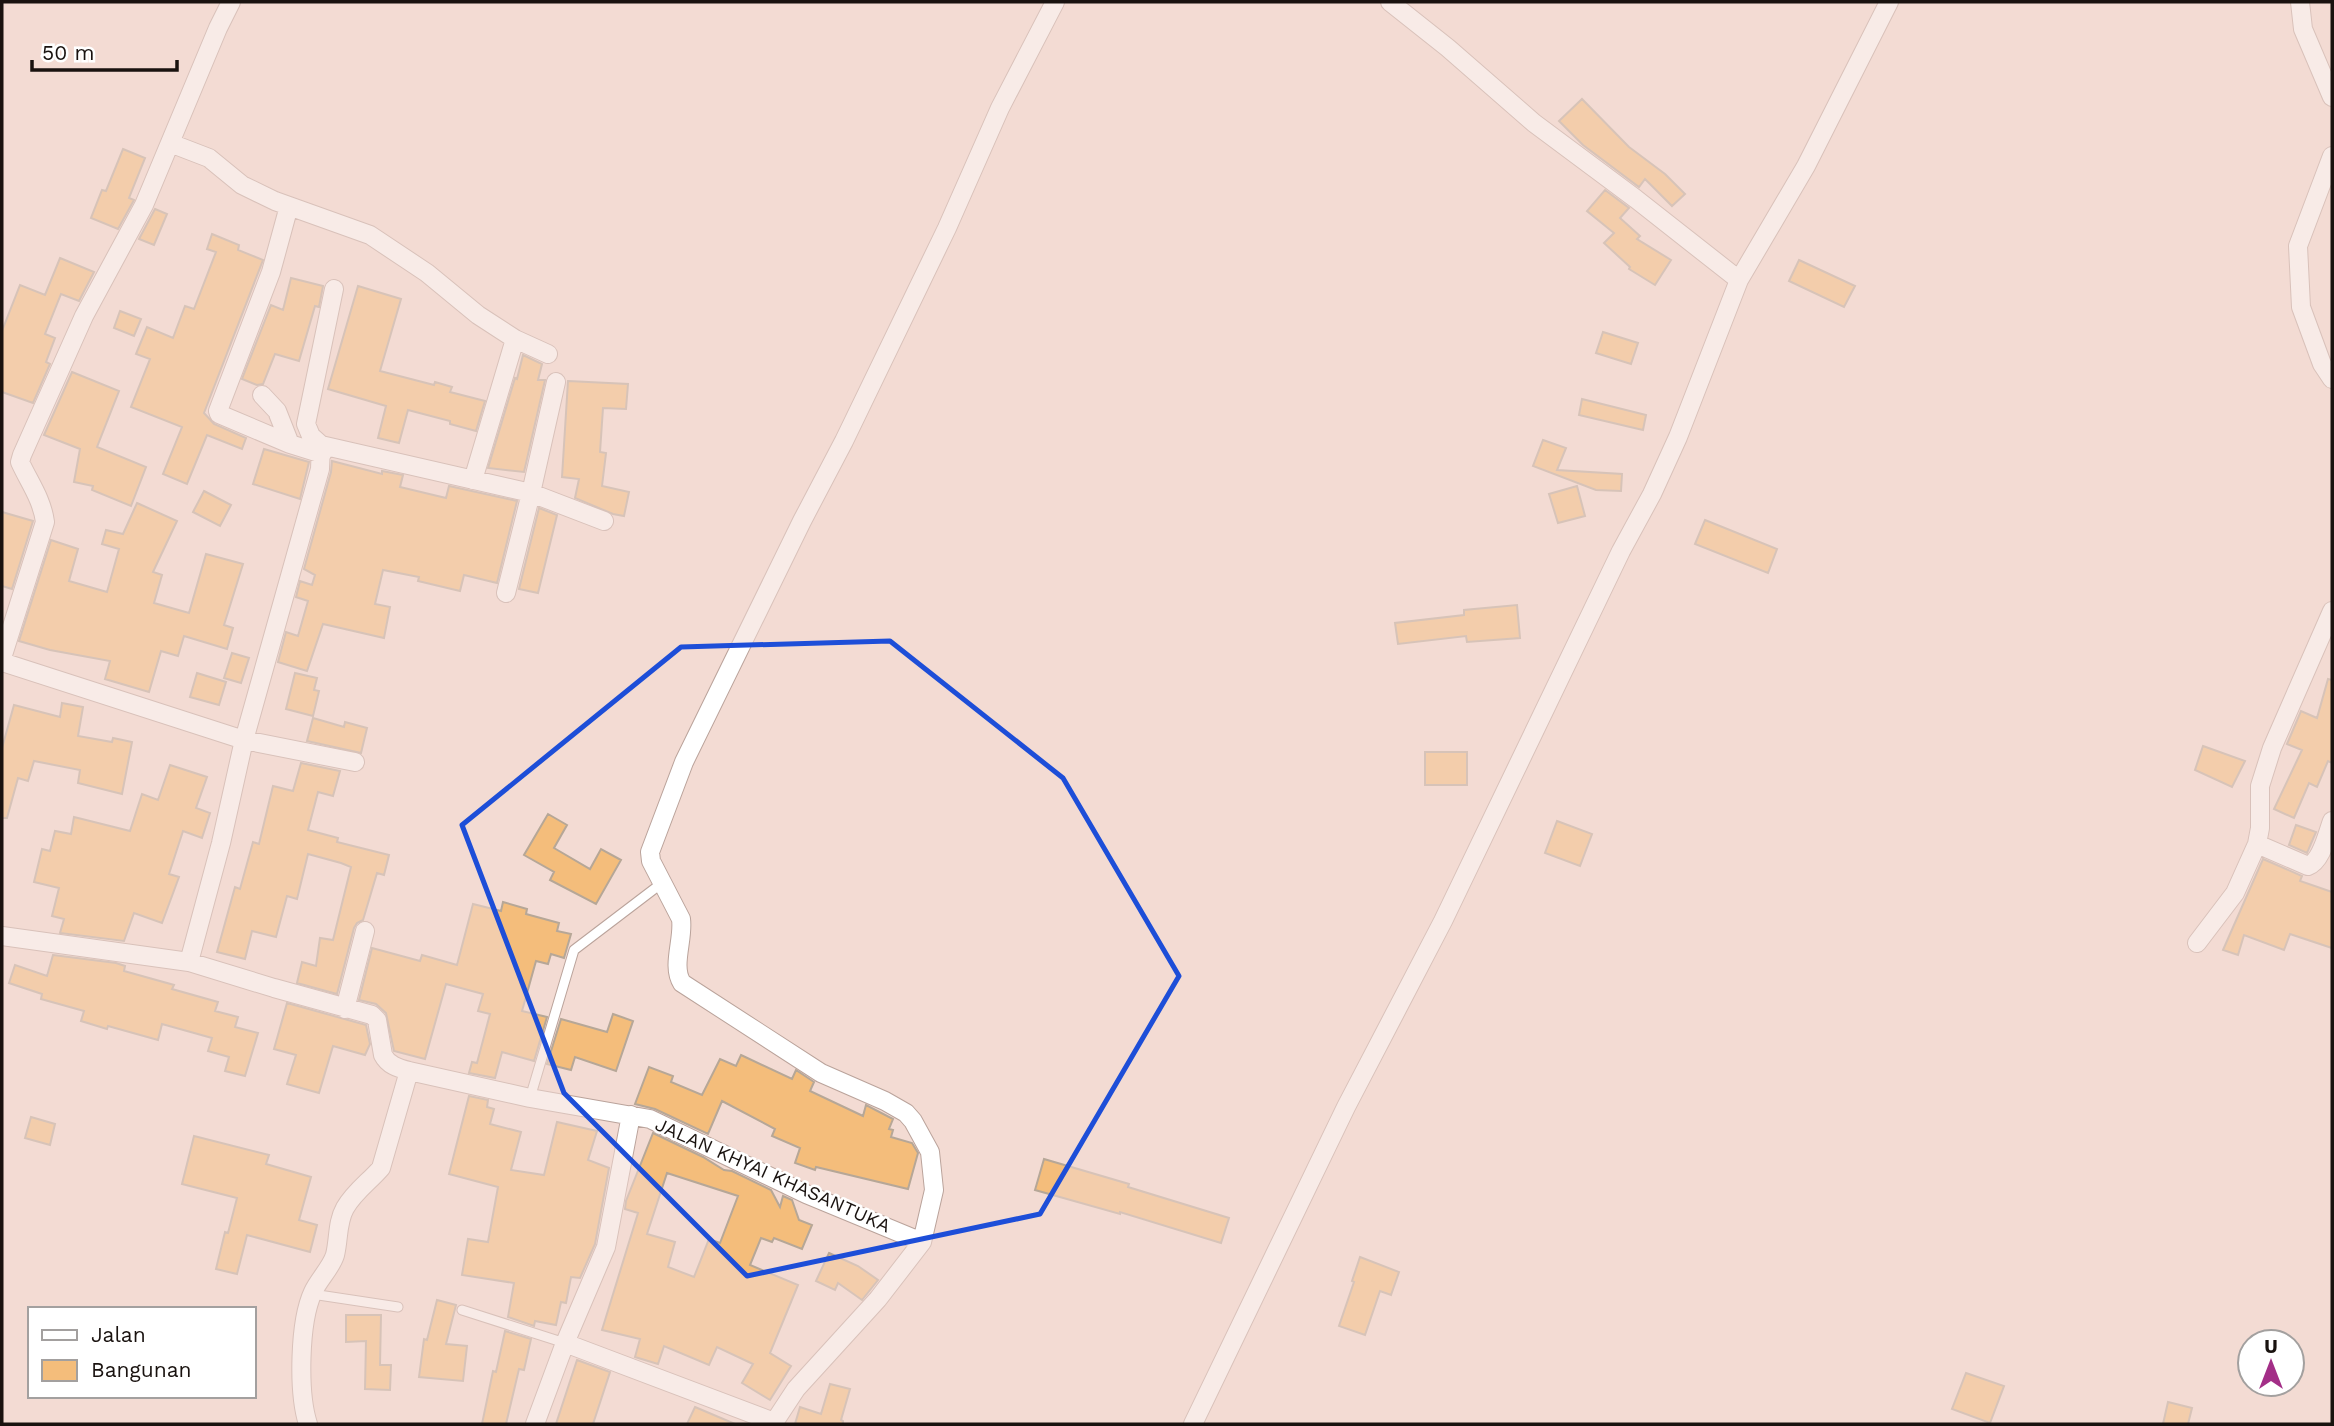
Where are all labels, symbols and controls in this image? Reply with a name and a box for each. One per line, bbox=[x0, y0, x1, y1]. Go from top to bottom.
scale bar bbox=[32, 28, 177, 72]
text: 50 m bbox=[42, 40, 94, 65]
street label: JALAN KHYAI KHASANTUKA bbox=[652, 1113, 895, 1238]
legend bbox=[28, 1307, 256, 1398]
text: Jalan bbox=[91, 1322, 146, 1347]
north arrow bbox=[2236, 1328, 2306, 1398]
text: U bbox=[2264, 1335, 2278, 1358]
text: Bangunan bbox=[91, 1357, 192, 1382]

